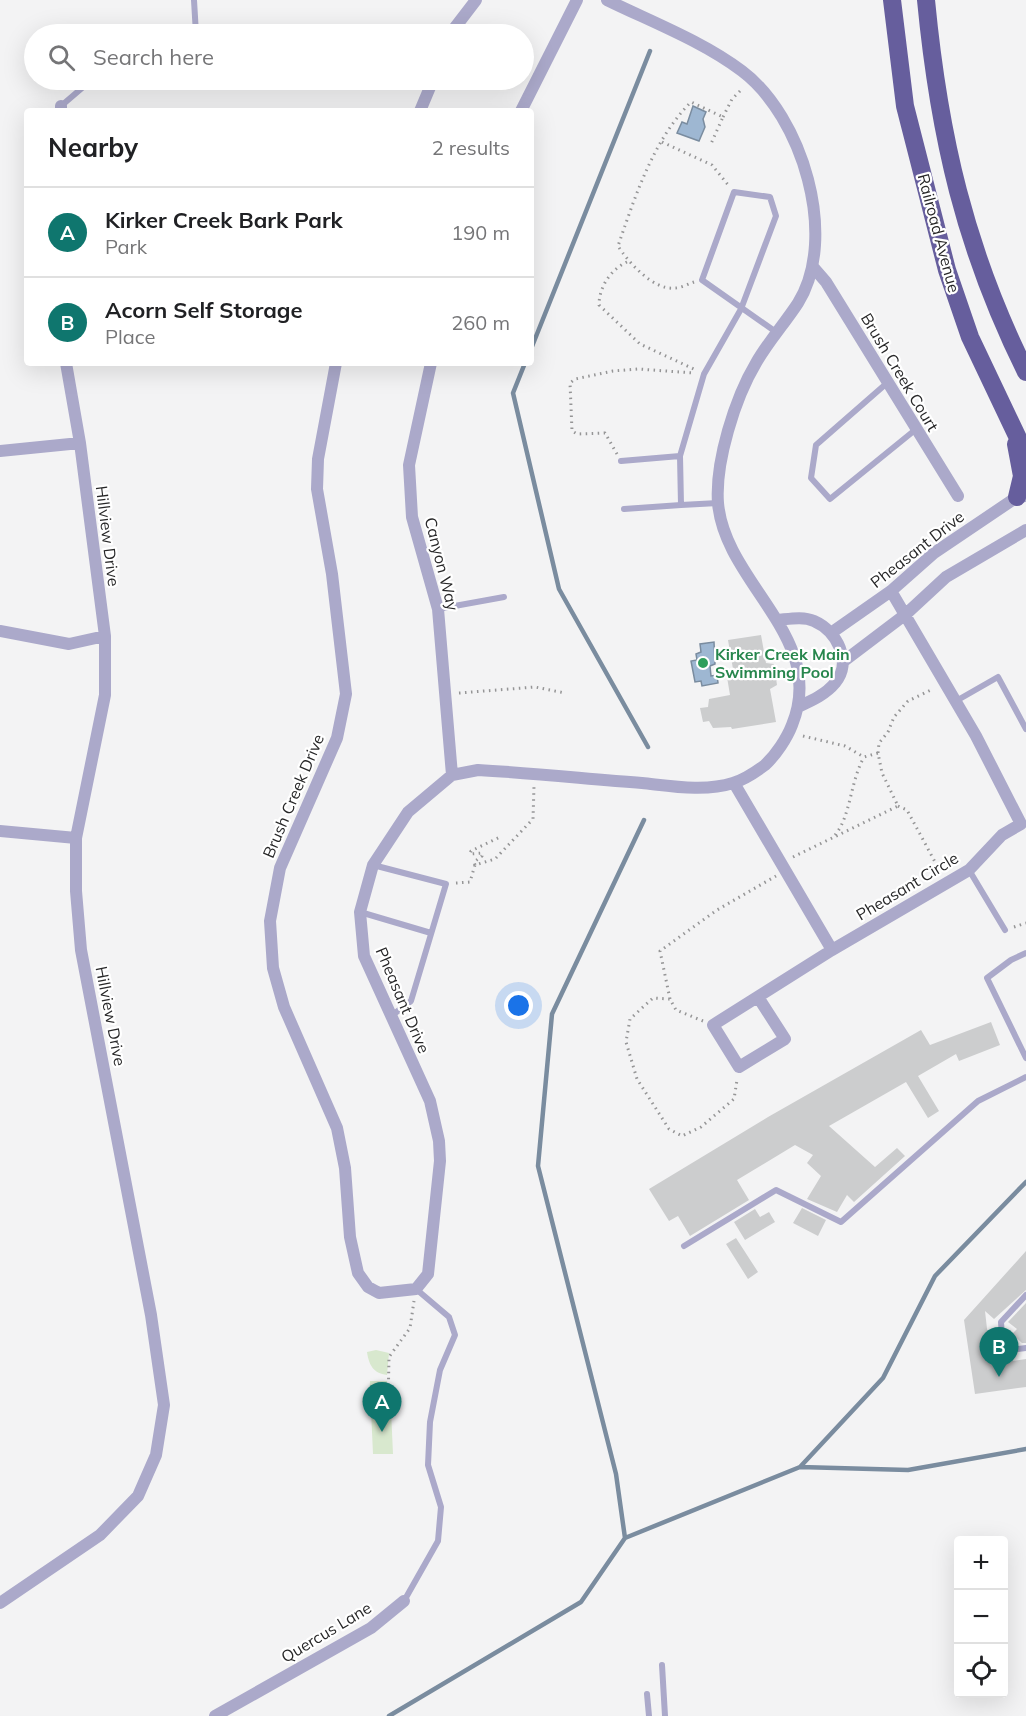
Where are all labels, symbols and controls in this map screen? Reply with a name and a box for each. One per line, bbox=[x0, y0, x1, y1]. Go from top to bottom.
search box bbox=[24, 24, 534, 90]
icon: search bbox=[45, 41, 78, 74]
text: Search here bbox=[93, 43, 214, 71]
text: Nearby bbox=[48, 131, 138, 164]
text: 2 results bbox=[432, 135, 510, 160]
street label: Railroad Avenue bbox=[914, 171, 964, 295]
text: Kirker Creek Bark Park bbox=[105, 206, 343, 234]
text: A bbox=[60, 220, 75, 245]
text: 190 m bbox=[451, 220, 510, 245]
text: Park bbox=[105, 234, 147, 259]
text: Acorn Self Storage bbox=[105, 296, 303, 324]
street label: Brush Creek Court bbox=[857, 309, 943, 435]
text: B bbox=[61, 310, 74, 335]
text: 260 m bbox=[451, 310, 510, 335]
text: Place bbox=[105, 324, 155, 349]
street label: Hillview Drive bbox=[92, 484, 124, 588]
street label: Pheasant Drive bbox=[866, 506, 968, 592]
street label: Canyon Way bbox=[421, 515, 463, 613]
place label: Kirker Creek Main Swimming Pool bbox=[715, 644, 850, 682]
marker: Kirker Creek Main Swimming Pool bbox=[696, 656, 710, 670]
street label: Brush Creek Drive bbox=[258, 731, 328, 861]
street label: Pheasant Circle bbox=[852, 848, 962, 924]
street label: Pheasant Drive bbox=[372, 944, 434, 1056]
street label: Hillview Drive bbox=[92, 964, 130, 1068]
your location bbox=[504, 991, 533, 1020]
pin: B bbox=[980, 1328, 1018, 1377]
pin: A bbox=[362, 1382, 401, 1432]
map controls bbox=[954, 1536, 1008, 1698]
button: + bbox=[954, 1536, 1008, 1590]
button: − bbox=[954, 1590, 1008, 1644]
street label: Quercus Lane bbox=[277, 1597, 375, 1667]
button: locate bbox=[954, 1644, 1008, 1698]

